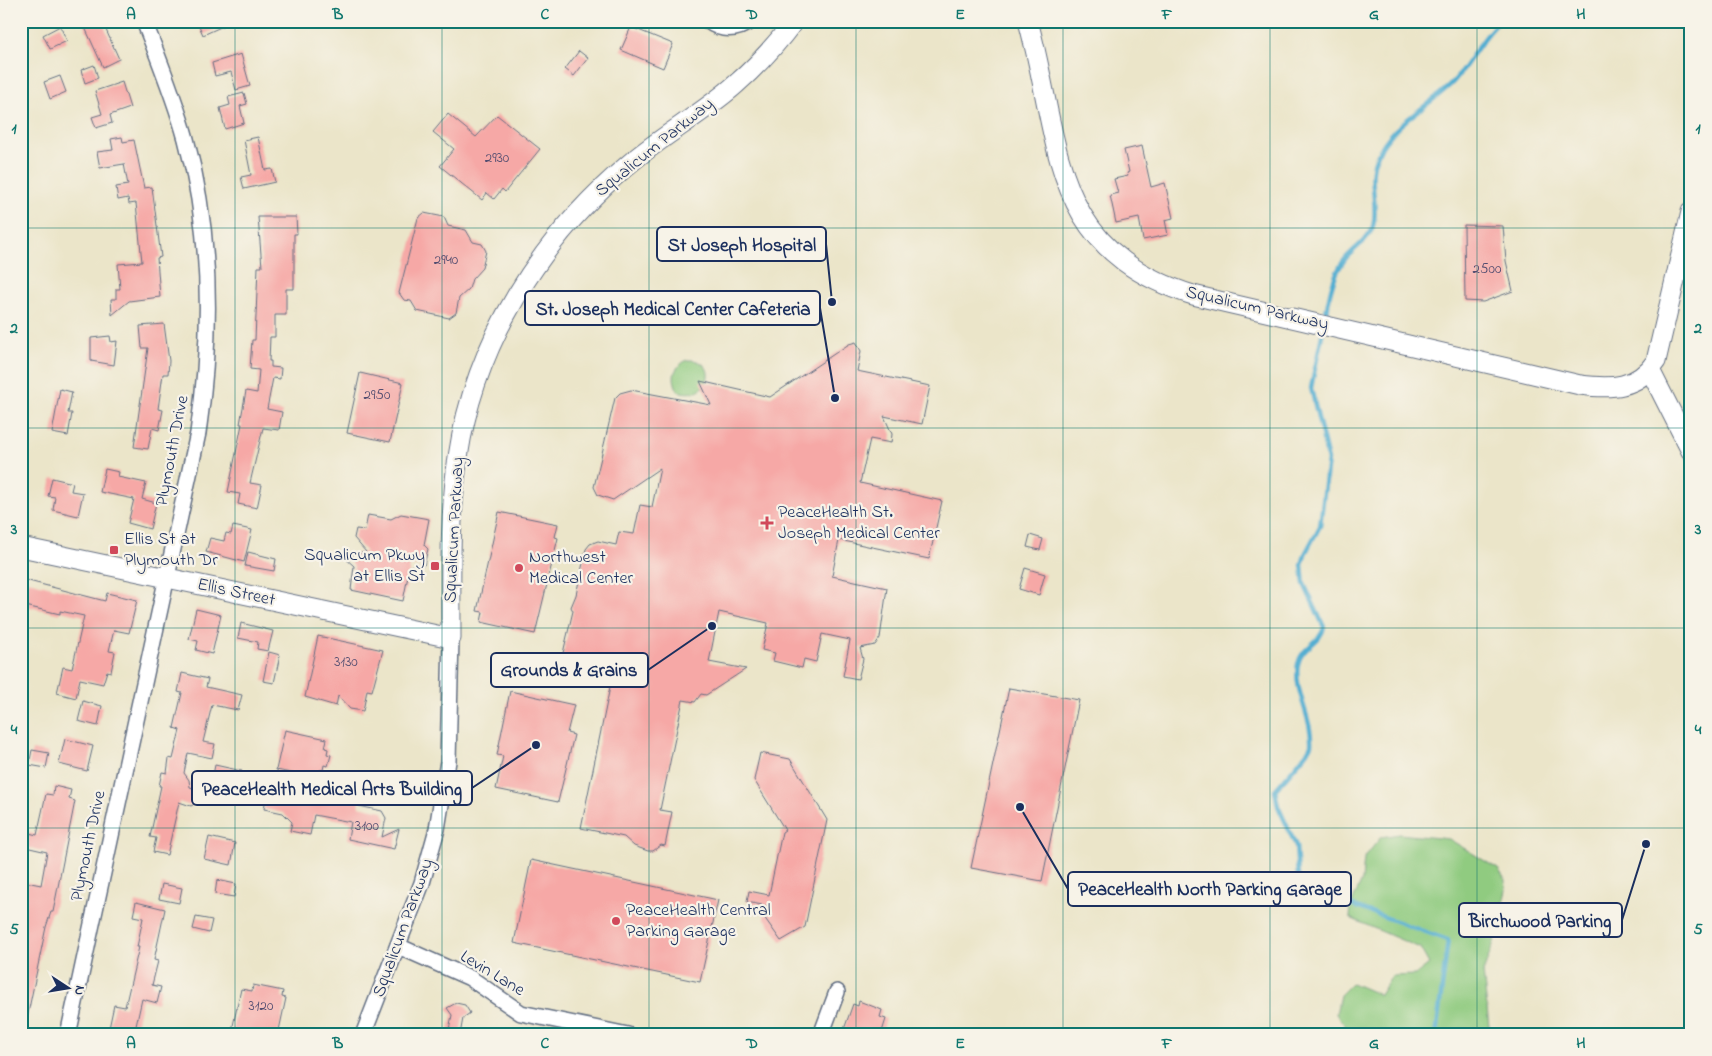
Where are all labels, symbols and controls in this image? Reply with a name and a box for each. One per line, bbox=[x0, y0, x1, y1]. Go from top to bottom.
text: A bbox=[126, 3, 136, 27]
text: B bbox=[332, 3, 344, 27]
text: C bbox=[541, 3, 550, 27]
text: D bbox=[745, 3, 758, 27]
text: E bbox=[955, 3, 965, 27]
text: F bbox=[1161, 3, 1173, 27]
text: G bbox=[1369, 3, 1379, 27]
text: H bbox=[1576, 3, 1586, 27]
street label: Squalicum Parkway bbox=[590, 92, 720, 204]
text: 1 bbox=[11, 117, 17, 141]
text: 1 bbox=[1695, 117, 1701, 141]
house number: 2930 bbox=[485, 147, 510, 169]
callout: St Joseph Hospital bbox=[657, 227, 826, 261]
text: St Joseph Hospital bbox=[668, 233, 816, 260]
house number: 2940 bbox=[434, 249, 459, 271]
house number: 2500 bbox=[1473, 258, 1502, 280]
street label: Squalicum Parkway bbox=[1183, 280, 1331, 338]
callout: St. Joseph Medical Center Cafeteria bbox=[525, 291, 820, 325]
text: St. Joseph Medical Center Cafeteria bbox=[535, 297, 811, 324]
text: 2 bbox=[9, 317, 18, 341]
text: 2 bbox=[1693, 317, 1702, 341]
house number: 2950 bbox=[363, 384, 391, 406]
street label: Plymouth Drive bbox=[149, 392, 197, 509]
street label: Squalicum Parkway bbox=[438, 456, 472, 604]
place label: PeaceHealth St. Joseph Medical Center bbox=[778, 500, 940, 547]
marker: PeaceHealth St. Joseph Medical Center bbox=[760, 516, 774, 530]
text: 3 bbox=[10, 518, 18, 542]
text: 3 bbox=[1694, 518, 1702, 542]
place label: Ellis St at Plymouth Dr bbox=[124, 527, 218, 574]
place label: Squalicum Pkwy at Ellis St bbox=[304, 543, 425, 590]
marker: Ellis St at Plymouth Dr bbox=[108, 544, 120, 556]
place label: Northwest Medical Center bbox=[529, 545, 634, 592]
marker: Squalicum Pkwy at Ellis St bbox=[429, 560, 441, 572]
marker: Northwest Medical Center bbox=[513, 562, 525, 574]
street label: Ellis Street bbox=[195, 572, 277, 614]
house number: 3130 bbox=[334, 651, 358, 673]
callout: Grounds & Grains bbox=[491, 653, 648, 687]
text: Grounds & Grains bbox=[501, 658, 638, 685]
text: 4 bbox=[10, 718, 18, 742]
text: 4 bbox=[1694, 718, 1702, 742]
callout: PeaceHealth Medical Arts Building bbox=[192, 771, 472, 805]
text: PeaceHealth Medical Arts Building bbox=[202, 777, 463, 806]
street label: Plymouth Drive bbox=[65, 787, 114, 904]
house number: 3100 bbox=[355, 815, 379, 837]
street label: Squalicum Parkway bbox=[367, 855, 441, 1001]
callout: PeaceHealth North Parking Garage bbox=[1068, 872, 1351, 906]
text: PeaceHealth North Parking Garage bbox=[1078, 877, 1342, 906]
place label: PeaceHealth Central Parking Garage bbox=[626, 898, 771, 946]
callout: Birchwood Parking bbox=[1459, 903, 1622, 937]
text: Birchwood Parking bbox=[1468, 909, 1612, 938]
marker: PeaceHealth Central Parking Garage bbox=[610, 915, 622, 927]
text: 5 bbox=[9, 918, 19, 942]
text: 5 bbox=[1693, 918, 1703, 942]
street label: Levin Lane bbox=[455, 944, 530, 1004]
north arrow bbox=[42, 964, 92, 1014]
text: N bbox=[68, 984, 91, 997]
house number: 3120 bbox=[249, 995, 274, 1017]
text: A bbox=[126, 1032, 136, 1056]
text: B bbox=[332, 1032, 344, 1056]
text: C bbox=[541, 1032, 550, 1056]
text: D bbox=[745, 1032, 758, 1056]
text: E bbox=[955, 1032, 965, 1056]
text: F bbox=[1161, 1032, 1173, 1056]
text: G bbox=[1369, 1032, 1379, 1056]
text: H bbox=[1576, 1032, 1586, 1056]

